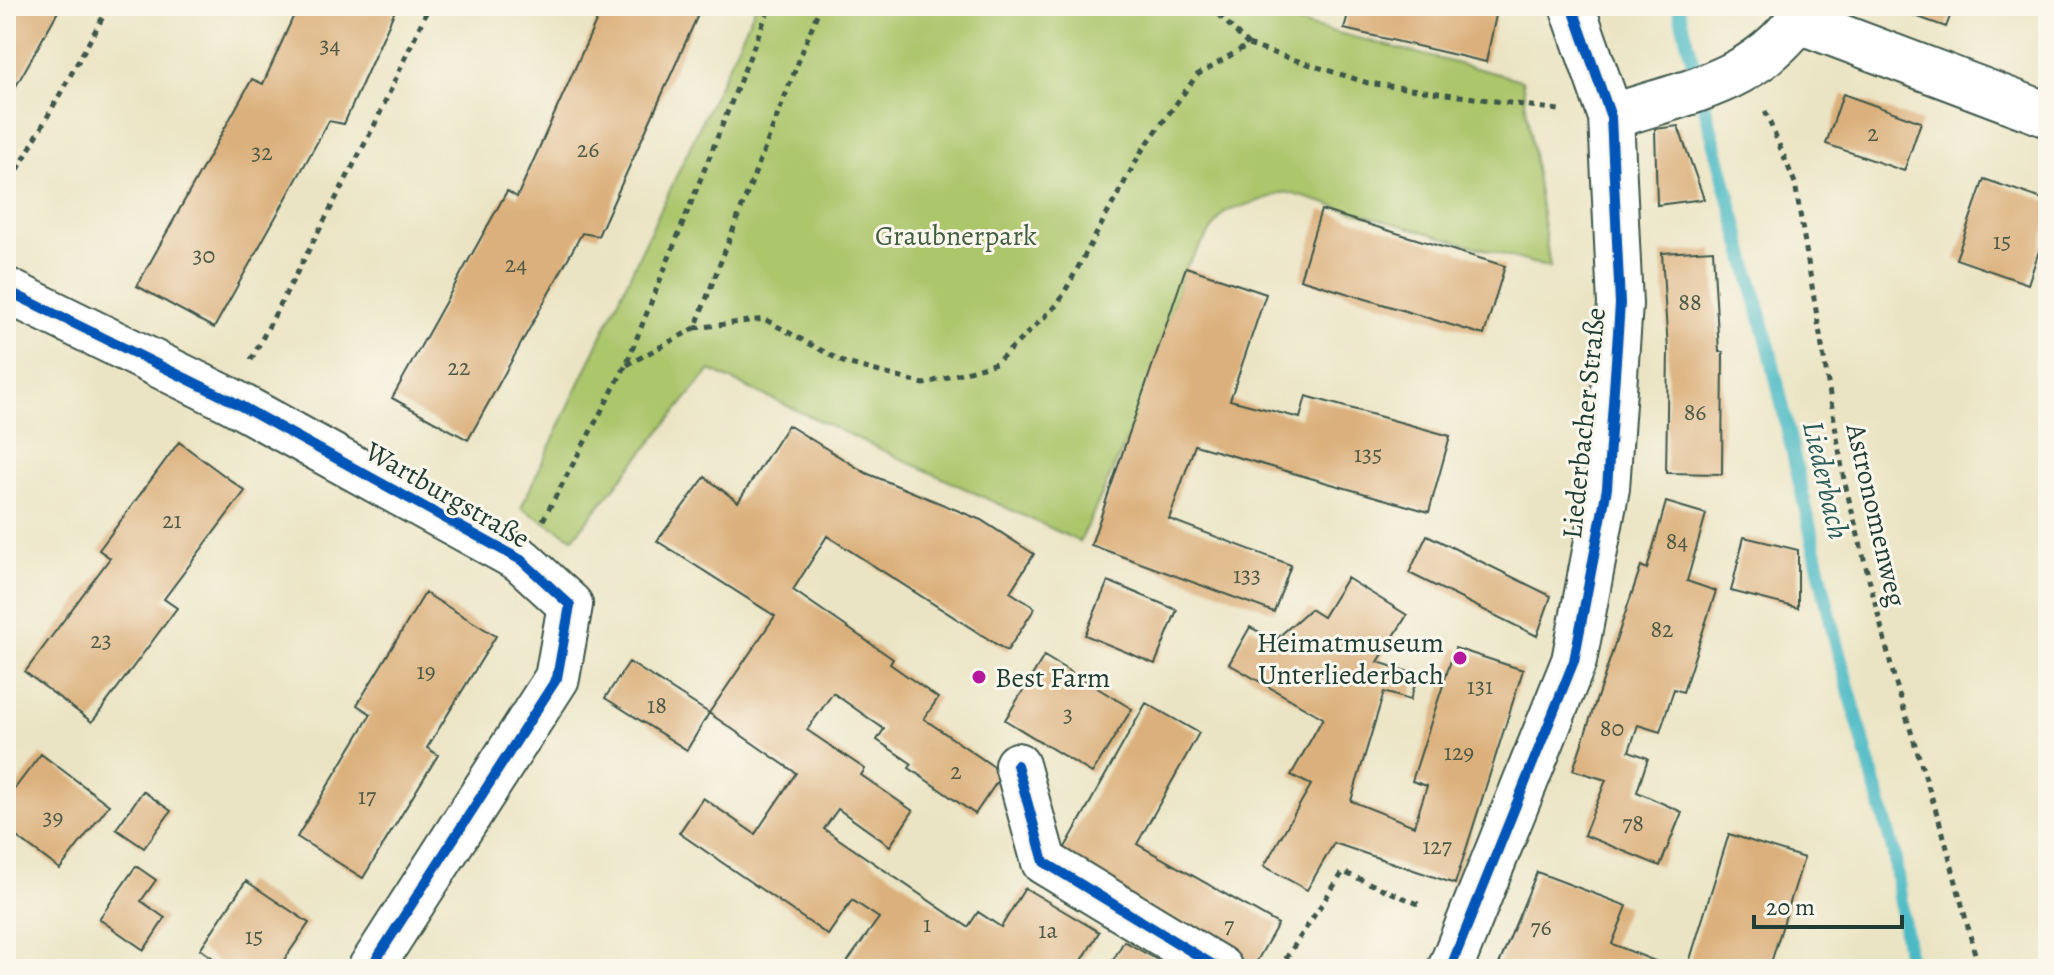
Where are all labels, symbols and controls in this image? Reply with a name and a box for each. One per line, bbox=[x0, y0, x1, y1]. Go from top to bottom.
house number: 34 bbox=[320, 29, 341, 61]
house number: 2 bbox=[1867, 117, 1879, 149]
house number: 26 bbox=[577, 133, 599, 165]
house number: 32 bbox=[251, 136, 273, 168]
park label: Graubnerpark bbox=[875, 217, 1037, 255]
house number: 15 bbox=[1993, 225, 2011, 257]
house number: 30 bbox=[193, 239, 215, 271]
house number: 24 bbox=[505, 248, 527, 280]
house number: 88 bbox=[1678, 286, 1702, 318]
street label: Liederbacher Straße bbox=[1553, 305, 1615, 541]
house number: 22 bbox=[448, 351, 470, 383]
house number: 86 bbox=[1684, 396, 1706, 428]
water label: Liederbach bbox=[1793, 417, 1859, 543]
street label: Astronomenweg bbox=[1836, 419, 1916, 610]
street label: Wartburgstraße bbox=[357, 432, 537, 557]
house number: 135 bbox=[1354, 438, 1382, 470]
house number: 21 bbox=[162, 504, 182, 536]
house number: 84 bbox=[1666, 525, 1688, 557]
house number: 133 bbox=[1233, 559, 1261, 591]
house number: 82 bbox=[1650, 613, 1674, 645]
house number: 23 bbox=[90, 624, 112, 656]
place label: Heimatmuseum Unterliederbach bbox=[1257, 624, 1444, 694]
marker: Heimatmuseum Unterliederbach bbox=[1451, 649, 1469, 667]
house number: 19 bbox=[416, 655, 436, 687]
place label: Best Farm bbox=[995, 659, 1110, 697]
marker: Best Farm bbox=[970, 668, 988, 686]
house number: 131 bbox=[1467, 670, 1493, 702]
house number: 18 bbox=[647, 689, 667, 721]
house number: 3 bbox=[1063, 698, 1073, 730]
house number: 80 bbox=[1600, 712, 1624, 744]
house number: 129 bbox=[1444, 736, 1474, 768]
house number: 2 bbox=[950, 755, 962, 787]
house number: 17 bbox=[358, 780, 377, 812]
house number: 39 bbox=[43, 801, 63, 833]
house number: 78 bbox=[1622, 807, 1644, 839]
house number: 127 bbox=[1422, 830, 1453, 862]
scale bar bbox=[1754, 879, 1902, 929]
text: 20 m bbox=[1766, 891, 1815, 923]
house number: 1 bbox=[923, 908, 931, 940]
house number: 7 bbox=[1224, 909, 1235, 941]
house number: 76 bbox=[1530, 911, 1552, 943]
house number: 1a bbox=[1038, 914, 1059, 946]
house number: 15 bbox=[245, 920, 263, 952]

